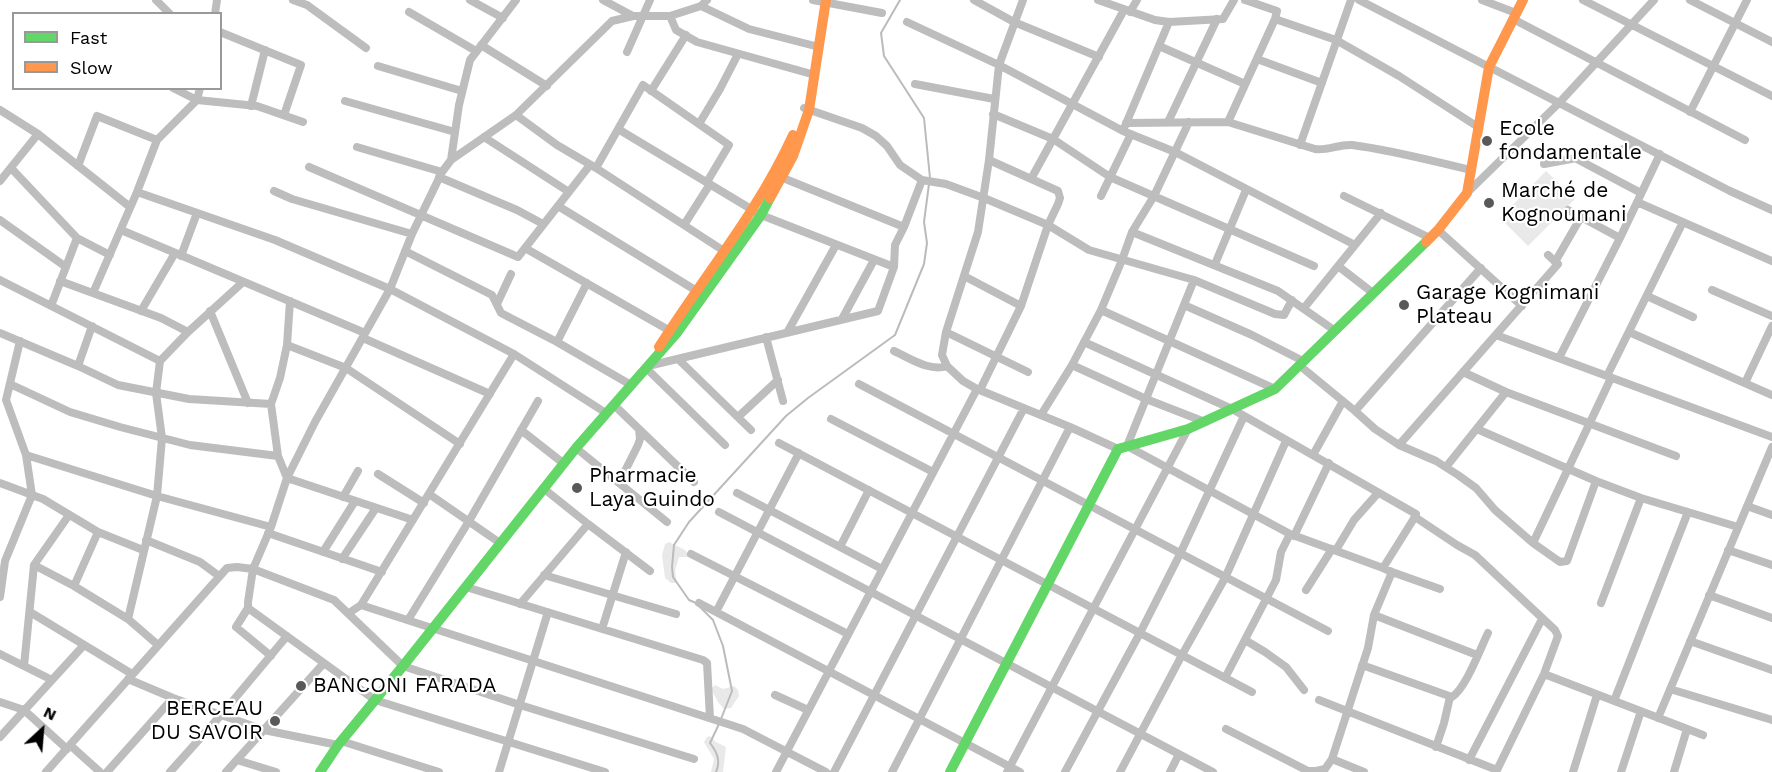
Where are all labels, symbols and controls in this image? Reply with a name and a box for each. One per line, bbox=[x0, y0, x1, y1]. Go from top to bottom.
legend bbox=[12, 12, 222, 90]
text: Fast bbox=[70, 27, 107, 48]
text: Slow bbox=[70, 57, 113, 78]
place label: Ecole fondamentale bbox=[1499, 116, 1642, 166]
marker: Ecole fondamentale bbox=[1480, 134, 1494, 148]
place label: Marché de Kognoumani bbox=[1501, 178, 1627, 228]
marker: Marché de Kognoumani bbox=[1482, 196, 1496, 210]
place label: Garage Kognimani Plateau bbox=[1416, 280, 1599, 330]
marker: Garage Kognimani Plateau bbox=[1397, 298, 1411, 312]
place label: Pharmacie Laya Guindo bbox=[589, 463, 715, 513]
marker: Pharmacie Laya Guindo bbox=[570, 481, 584, 495]
place label: BANCONI FARADA bbox=[313, 673, 496, 699]
marker: BANCONI FARADA bbox=[294, 679, 308, 693]
place label: BERCEAU DU SAVOIR bbox=[151, 696, 263, 746]
north arrow bbox=[12, 700, 72, 760]
text: N bbox=[41, 702, 60, 725]
marker: BERCEAU DU SAVOIR bbox=[268, 714, 282, 728]

